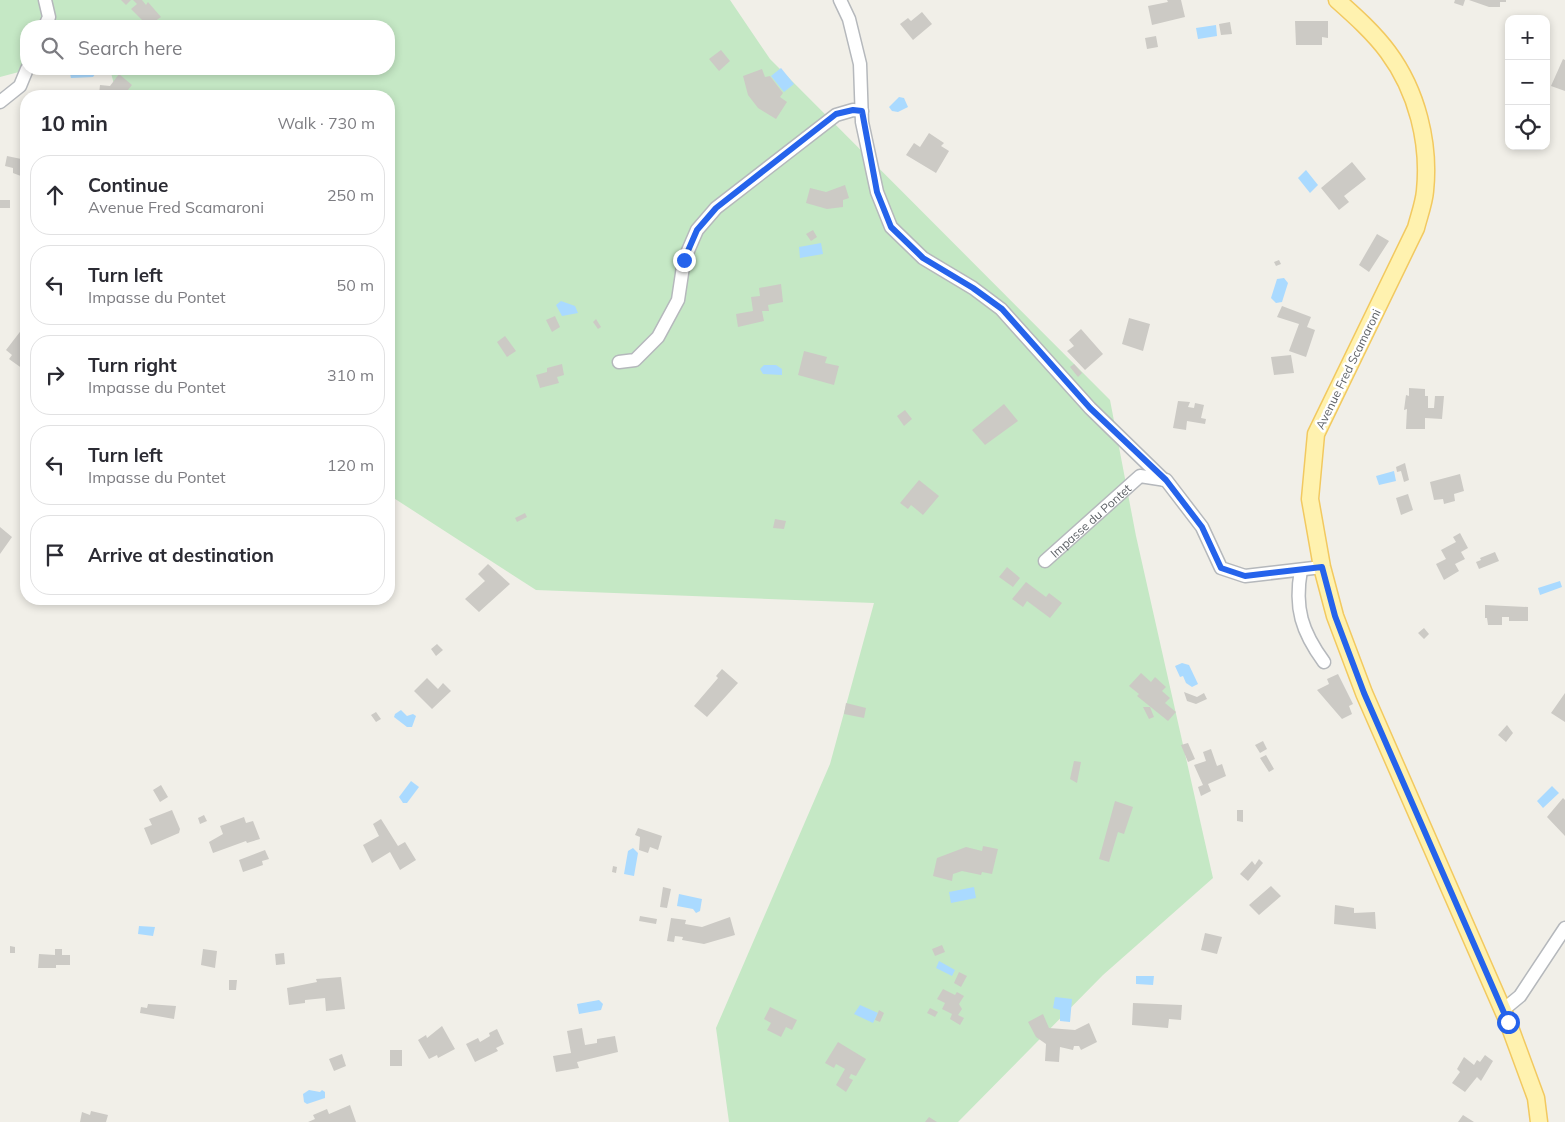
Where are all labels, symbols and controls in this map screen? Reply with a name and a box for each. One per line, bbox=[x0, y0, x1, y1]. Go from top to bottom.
map controls bbox=[1505, 15, 1550, 150]
button: + bbox=[1505, 15, 1550, 60]
search box bbox=[20, 20, 395, 75]
icon: search bbox=[38, 34, 66, 62]
text: Search here bbox=[78, 36, 182, 60]
button: − bbox=[1505, 60, 1550, 105]
button: locate bbox=[1505, 105, 1550, 150]
text: 10 min bbox=[40, 110, 108, 136]
text: Walk · 730 m bbox=[277, 113, 375, 133]
text: Continue bbox=[88, 173, 168, 197]
icon: ahead bbox=[41, 181, 69, 209]
text: 250 m bbox=[327, 185, 374, 205]
text: Avenue Fred Scamaroni bbox=[88, 197, 264, 217]
route end bbox=[673, 249, 696, 272]
text: Turn left bbox=[88, 263, 163, 287]
icon: left bbox=[41, 271, 69, 299]
text: 50 m bbox=[337, 275, 374, 295]
text: Impasse du Pontet bbox=[88, 287, 226, 307]
street label: Avenue Fred Scamaroni bbox=[1312, 306, 1384, 432]
text: Turn right bbox=[88, 353, 177, 377]
icon: right bbox=[41, 361, 69, 389]
text: 310 m bbox=[327, 365, 374, 385]
text: Impasse du Pontet bbox=[88, 377, 226, 397]
text: Turn left bbox=[88, 443, 163, 467]
icon: left bbox=[41, 451, 69, 479]
text: 120 m bbox=[327, 455, 374, 475]
text: Impasse du Pontet bbox=[88, 467, 226, 487]
street label: Impasse du Pontet bbox=[1047, 480, 1134, 560]
icon: arrive bbox=[41, 541, 69, 569]
text: Arrive at destination bbox=[88, 543, 274, 567]
route start bbox=[1497, 1011, 1520, 1034]

